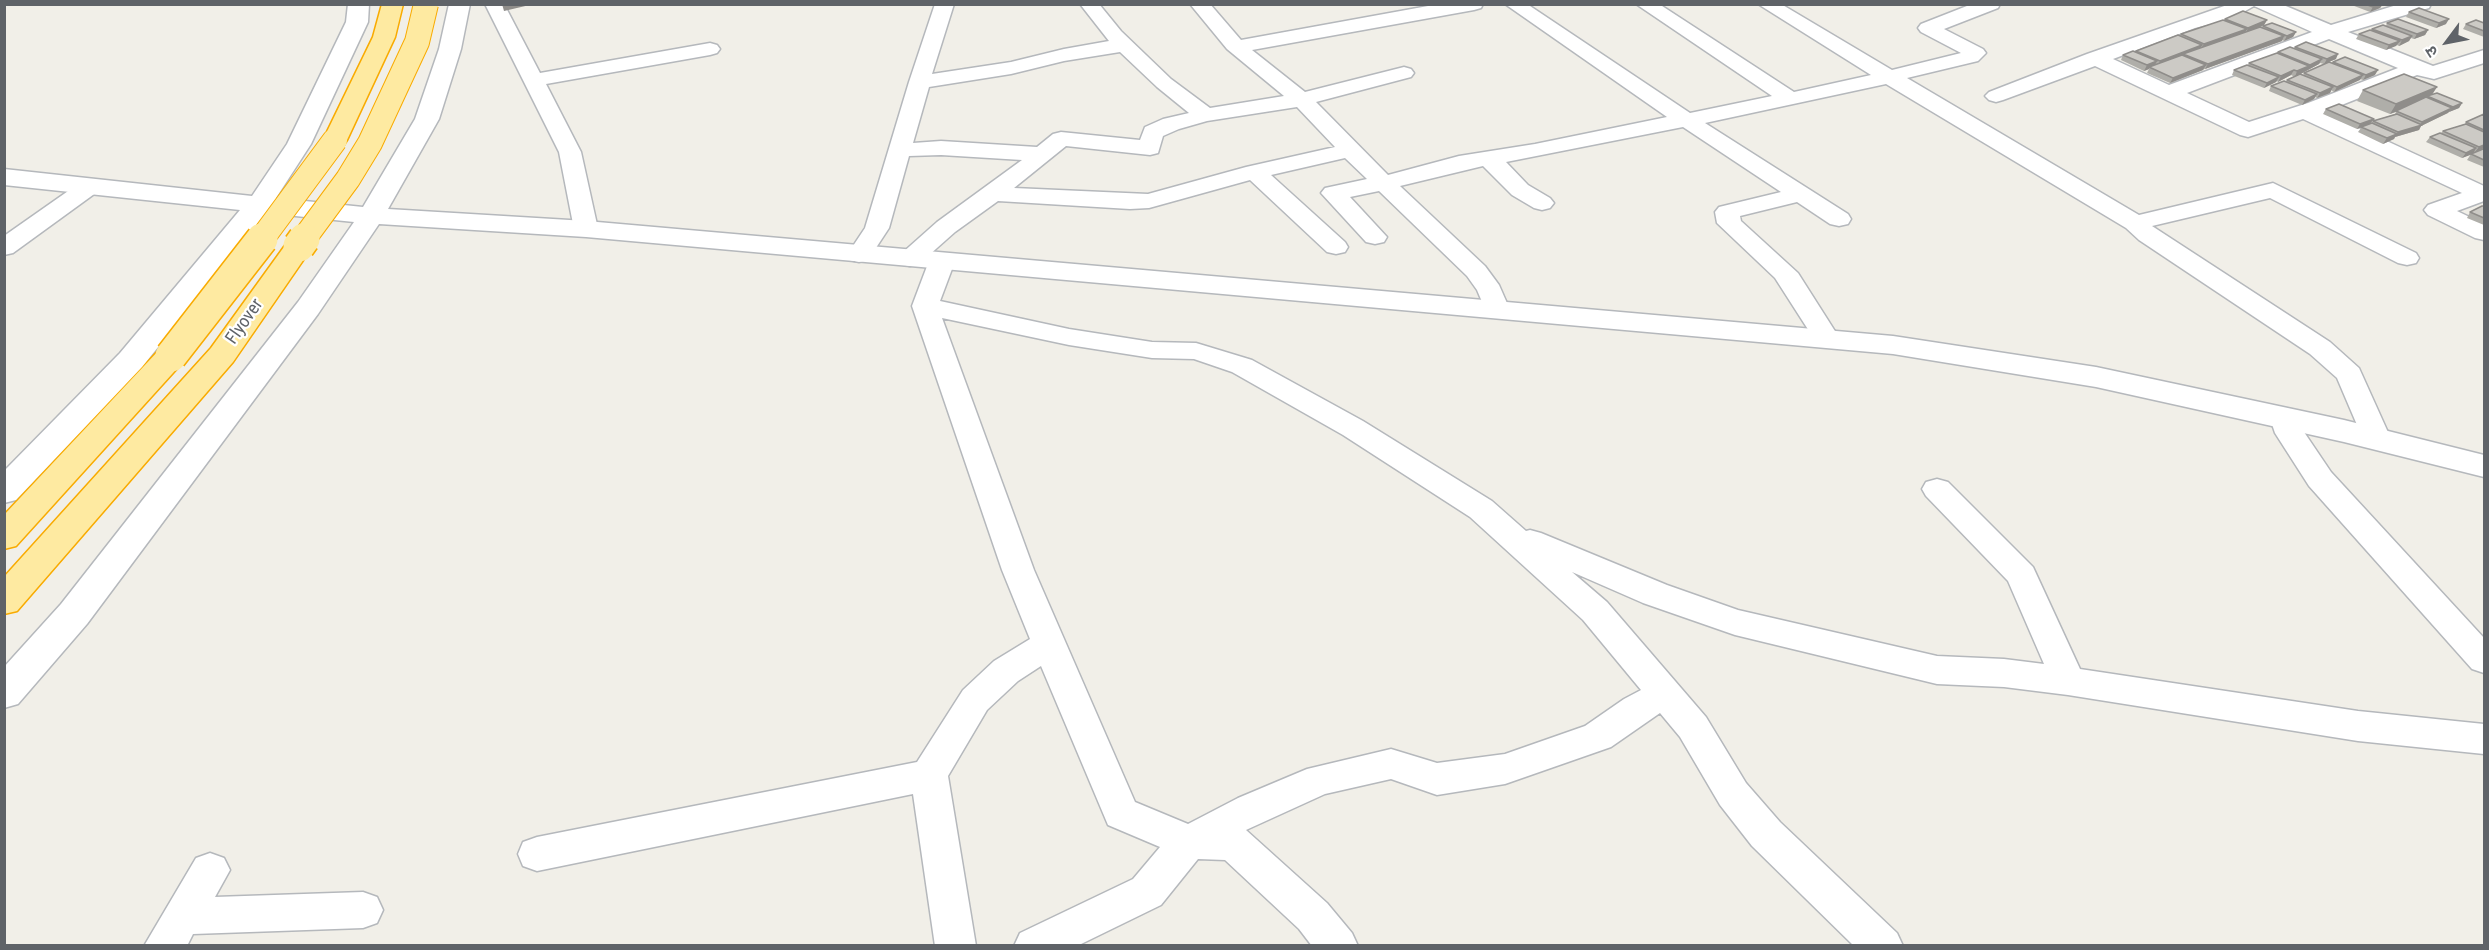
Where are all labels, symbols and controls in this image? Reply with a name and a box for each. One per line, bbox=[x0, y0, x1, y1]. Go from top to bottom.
north arrow bbox=[2417, 12, 2477, 72]
text: उ bbox=[2421, 43, 2442, 61]
street label: Flyover bbox=[222, 295, 268, 349]

